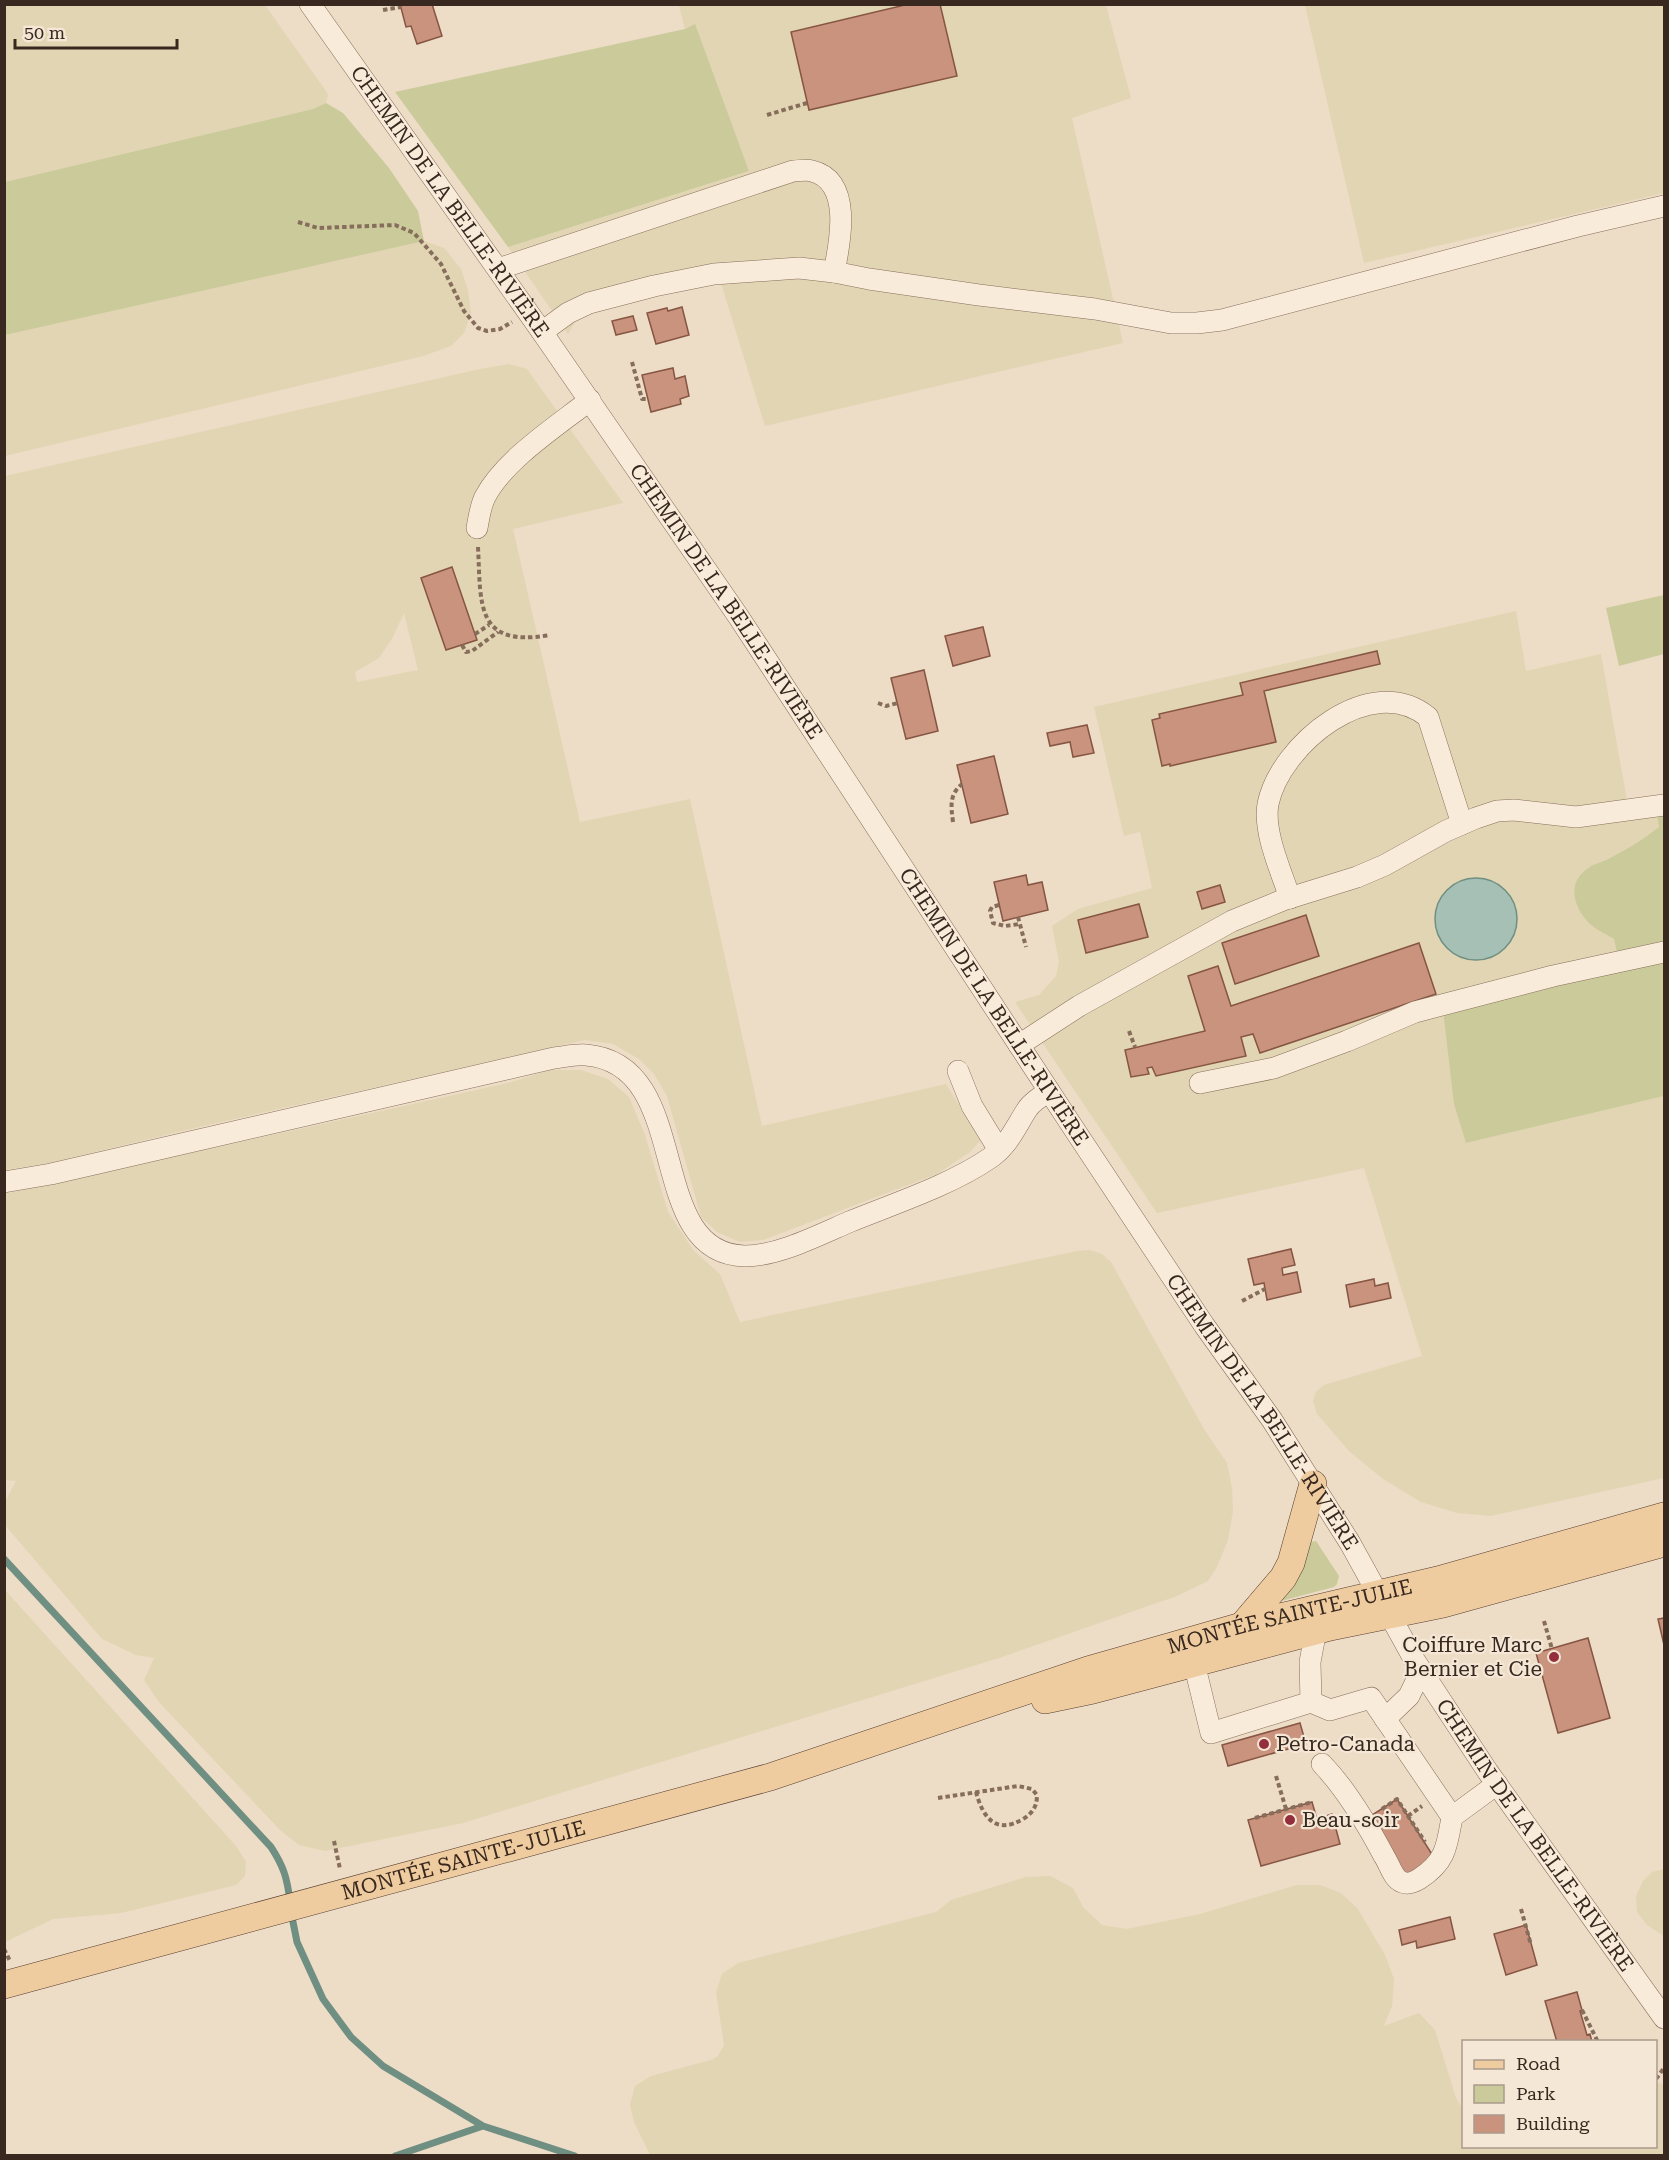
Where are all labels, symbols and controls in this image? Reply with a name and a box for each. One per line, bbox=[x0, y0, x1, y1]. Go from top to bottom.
scale bar bbox=[15, 12, 177, 50]
text: 50 m bbox=[24, 22, 65, 43]
street label: CHEMIN DE LA BELLE-RIVIÈRE bbox=[346, 61, 554, 342]
street label: CHEMIN DE LA BELLE-RIVIÈRE bbox=[625, 459, 827, 744]
street label: CHEMIN DE LA BELLE-RIVIÈRE bbox=[894, 864, 1094, 1150]
street label: CHEMIN DE LA BELLE-RIVIÈRE bbox=[1162, 1269, 1363, 1554]
street label: MONTÉE SAINTE-JULIE bbox=[1164, 1574, 1415, 1659]
place label: Coiffure Marc Bernier et Cie bbox=[1402, 1633, 1542, 1681]
marker: Coiffure Marc Bernier et Cie bbox=[1547, 1650, 1561, 1664]
street label: CHEMIN DE LA BELLE-RIVIÈRE bbox=[1431, 1695, 1639, 1976]
place label: Petro-Canada bbox=[1276, 1732, 1416, 1756]
marker: Petro-Canada bbox=[1257, 1737, 1271, 1751]
place label: Beau-soir bbox=[1302, 1808, 1400, 1832]
marker: Beau-soir bbox=[1283, 1813, 1297, 1827]
street label: MONTÉE SAINTE-JULIE bbox=[339, 1816, 588, 1905]
legend bbox=[1462, 2040, 1657, 2148]
text: Road bbox=[1516, 2053, 1561, 2074]
text: Park bbox=[1516, 2083, 1556, 2104]
text: Building bbox=[1516, 2113, 1590, 2134]

